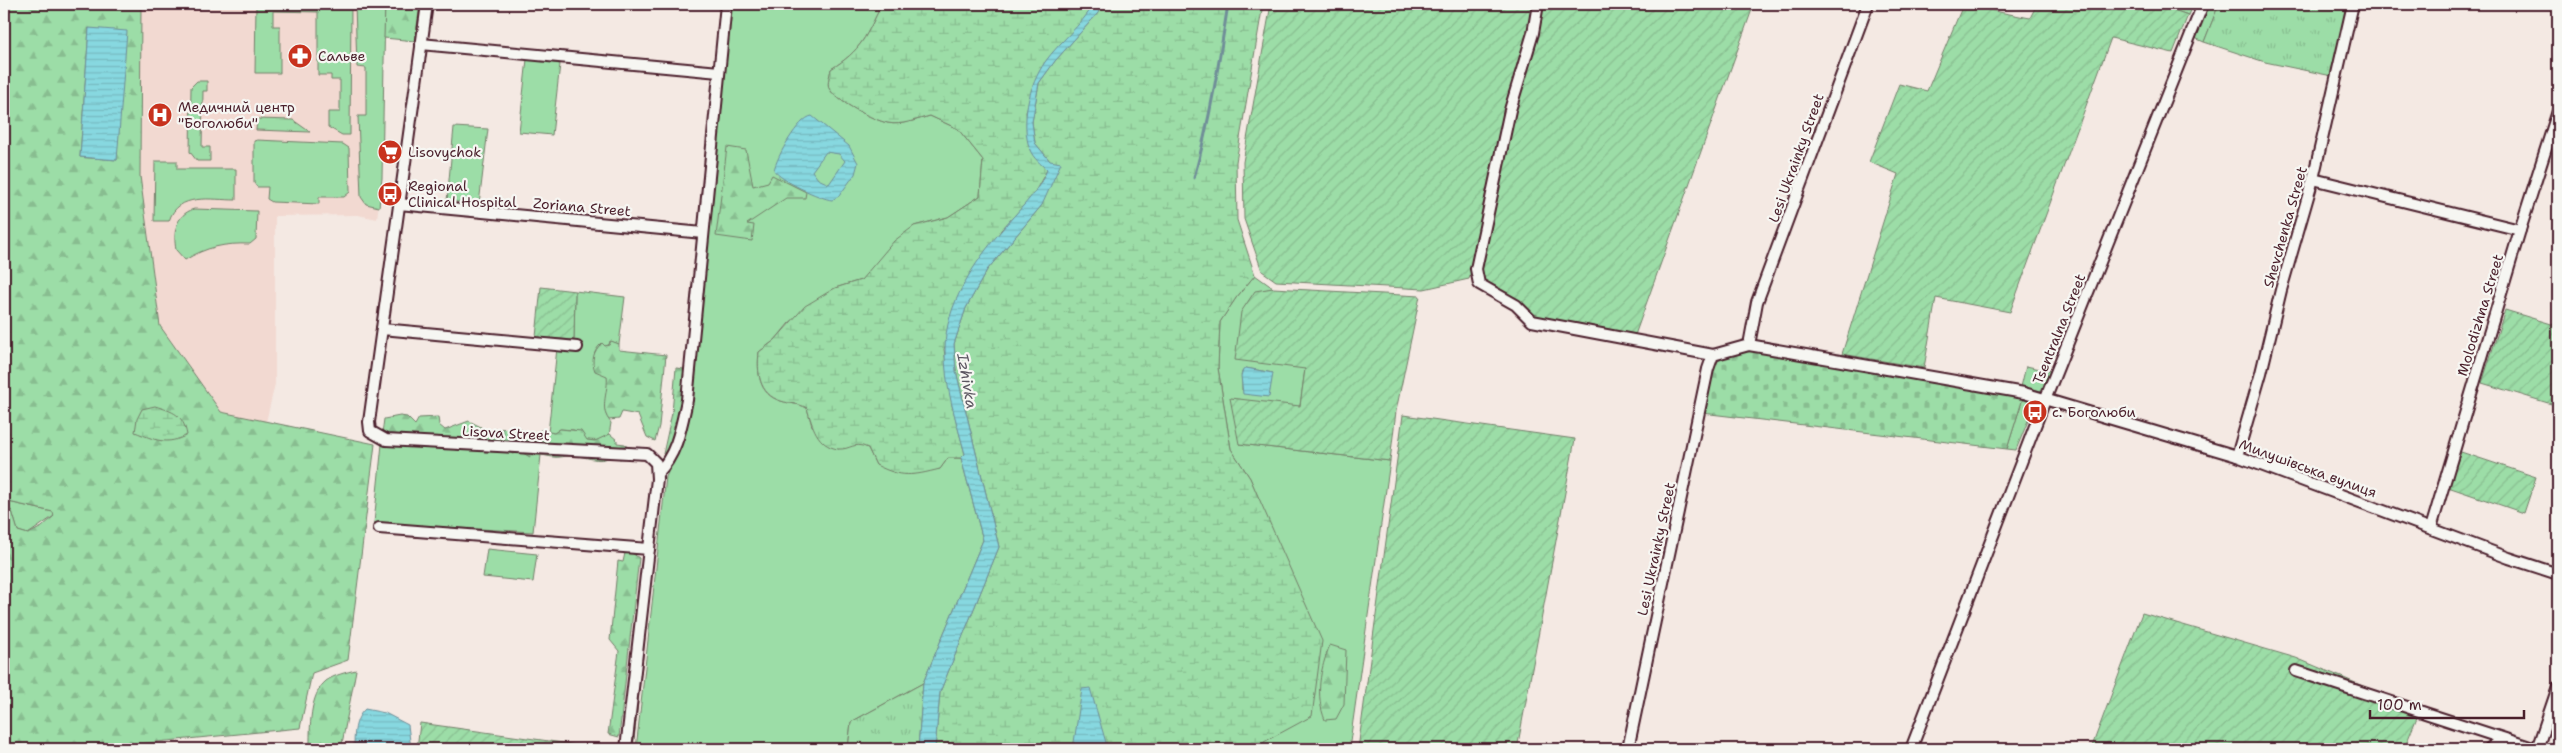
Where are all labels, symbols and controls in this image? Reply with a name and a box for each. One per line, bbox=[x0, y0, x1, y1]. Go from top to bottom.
pharmacy icon: Сальве bbox=[287, 43, 313, 69]
place label: Сальве bbox=[318, 47, 366, 65]
street label: Lesi Ukrainky Street bbox=[1764, 91, 1828, 225]
place label: Медичний центр "Боголюби" bbox=[178, 98, 295, 132]
hospital icon: Медичний центр "Боголюби" bbox=[147, 102, 173, 128]
supermarket icon: Lisovychok bbox=[377, 139, 403, 165]
place label: Lisovychok bbox=[408, 143, 481, 161]
street label: Shevchenka Street bbox=[2259, 164, 2311, 290]
place label: Regional Clinical Hospital bbox=[408, 177, 517, 211]
bus stop icon: Regional Clinical Hospital bbox=[377, 181, 403, 207]
street label: Zoriana Street bbox=[532, 194, 632, 220]
street label: Molodizhna Street bbox=[2453, 252, 2507, 378]
street label: Tsentralna Street bbox=[2029, 271, 2089, 387]
water label: Izhivka bbox=[952, 351, 982, 410]
bus stop icon: с. Боголюби bbox=[2022, 399, 2048, 425]
place label: с. Боголюби bbox=[2052, 403, 2136, 421]
street label: Lisova Street bbox=[462, 422, 550, 444]
street label: Милушівська вулиця bbox=[2237, 435, 2379, 501]
street label: Lesi Ukrainky Street bbox=[1633, 481, 1679, 617]
scale bar bbox=[2370, 688, 2523, 720]
text: 100 m bbox=[2377, 695, 2422, 715]

